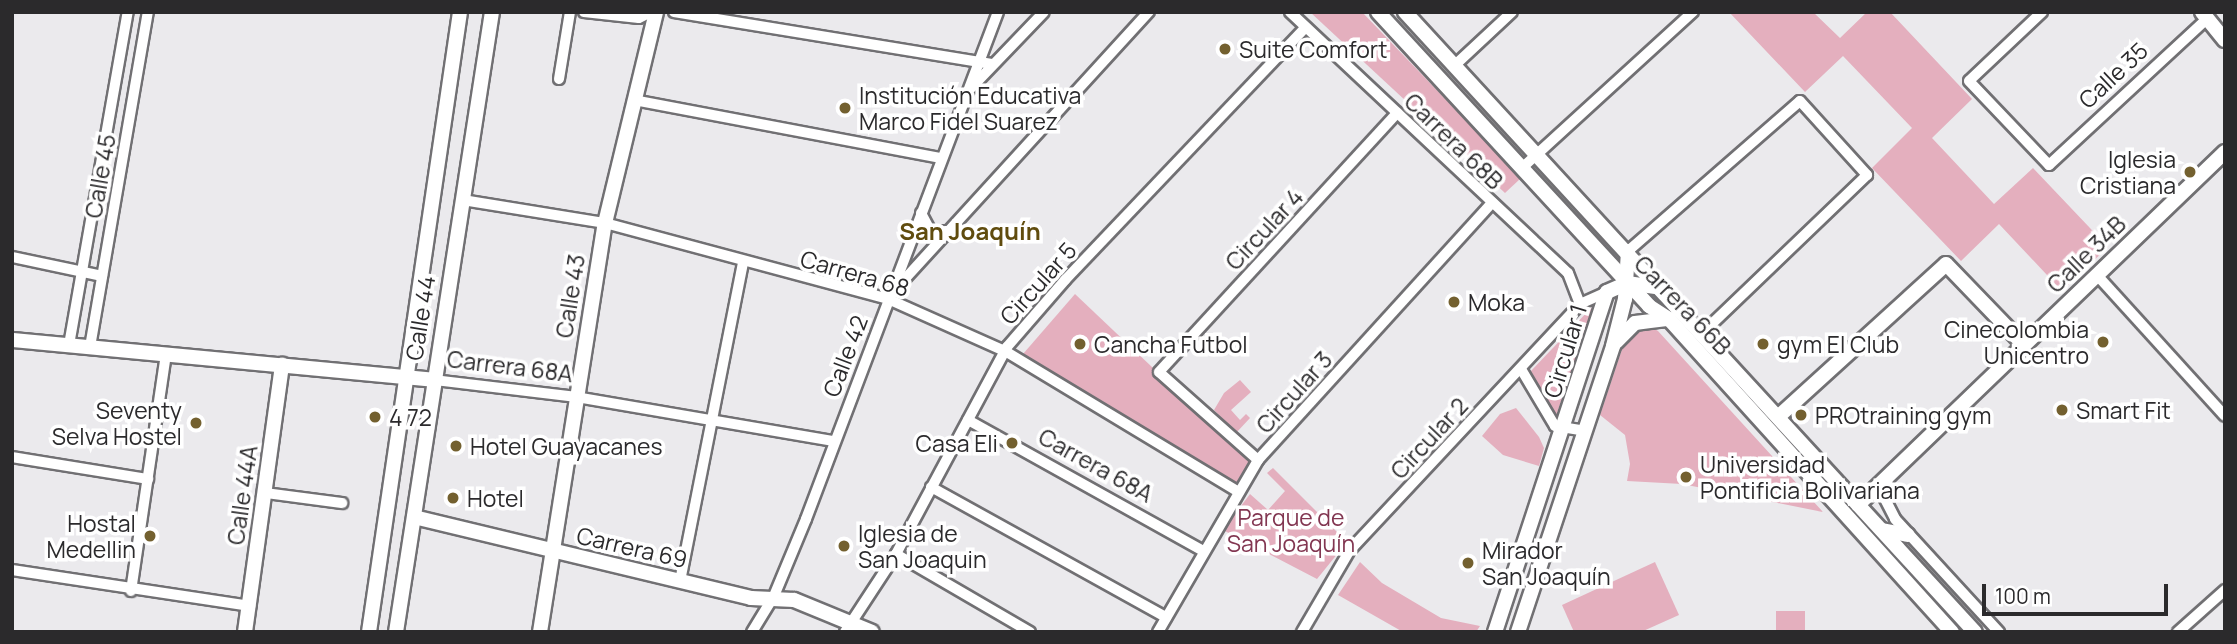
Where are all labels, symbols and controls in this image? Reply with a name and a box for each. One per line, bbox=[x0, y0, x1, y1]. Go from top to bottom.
place label: Suite Comfort bbox=[1239, 35, 1387, 63]
street label: Calle 35 bbox=[2073, 36, 2153, 114]
marker: Suite Comfort bbox=[1217, 41, 1233, 57]
place label: Institución Educativa Marco Fidel Suarez bbox=[859, 81, 1081, 135]
street label: Carrera 68B bbox=[1399, 87, 1509, 195]
marker: Institución Educativa Marco Fidel Suarez bbox=[837, 100, 853, 116]
street label: Calle 45 bbox=[79, 132, 121, 220]
place label: Iglesia Cristiana bbox=[2080, 145, 2176, 199]
marker: Iglesia Cristiana bbox=[2182, 164, 2198, 180]
street label: Circular 4 bbox=[1220, 183, 1308, 275]
street label: Calle 34B bbox=[2041, 210, 2131, 298]
district label: San Joaquín bbox=[899, 217, 1041, 245]
street label: Circular 5 bbox=[994, 236, 1082, 330]
street label: Carrera 68 bbox=[797, 244, 913, 302]
street label: Carrera 66B bbox=[1629, 250, 1737, 360]
street label: Calle 43 bbox=[550, 252, 590, 340]
street label: Calle 44 bbox=[400, 274, 440, 362]
place label: Moka bbox=[1468, 288, 1525, 316]
marker: Moka bbox=[1446, 294, 1462, 310]
street label: Circular 1 bbox=[1538, 301, 1592, 401]
street label: Calle 42 bbox=[817, 312, 873, 400]
place label: Cinecolombia Unicentro bbox=[1944, 315, 2089, 369]
place label: Cancha Futbol bbox=[1094, 330, 1248, 358]
place label: gym El Club bbox=[1777, 330, 1899, 358]
marker: Cinecolombia Unicentro bbox=[2095, 334, 2111, 350]
marker: Cancha Futbol bbox=[1072, 336, 1088, 352]
marker: gym El Club bbox=[1755, 336, 1771, 352]
street label: Carrera 68A bbox=[446, 345, 574, 387]
street label: Circular 3 bbox=[1250, 346, 1338, 438]
street label: Circular 2 bbox=[1385, 392, 1473, 484]
place label: Seventy Selva Hostel bbox=[52, 396, 182, 450]
place label: Smart Fit bbox=[2076, 396, 2171, 424]
place label: PROtraining gym bbox=[1815, 401, 1991, 429]
marker: Smart Fit bbox=[2054, 402, 2070, 418]
place label: 4 72 bbox=[389, 403, 432, 431]
marker: PROtraining gym bbox=[1793, 407, 1809, 423]
marker: 4 72 bbox=[367, 409, 383, 425]
marker: Seventy Selva Hostel bbox=[188, 415, 204, 431]
street label: Carrera 68A bbox=[1034, 422, 1158, 508]
place label: Casa Eli bbox=[915, 429, 998, 457]
place label: Hotel Guayacanes bbox=[470, 432, 662, 460]
marker: Casa Eli bbox=[1004, 435, 1020, 451]
marker: Hotel Guayacanes bbox=[448, 438, 464, 454]
street label: Calle 44A bbox=[221, 443, 263, 547]
place label: Universidad Pontificia Bolivariana bbox=[1700, 450, 1920, 504]
marker: Universidad Pontificia Bolivariana bbox=[1678, 469, 1694, 485]
place label: Hotel bbox=[467, 484, 524, 512]
marker: Hotel bbox=[445, 490, 461, 506]
park label: Parque de San Joaquín bbox=[1227, 503, 1355, 557]
place label: Hostal Medellin bbox=[46, 509, 136, 563]
place label: Iglesia de San Joaquin bbox=[858, 519, 987, 573]
street label: Carrera 69 bbox=[574, 521, 690, 573]
marker: Hostal Medellin bbox=[142, 528, 158, 544]
place label: Mirador San Joaquín bbox=[1482, 536, 1611, 590]
marker: Iglesia de San Joaquin bbox=[836, 538, 852, 554]
marker: Mirador San Joaquín bbox=[1460, 555, 1476, 571]
scale bar bbox=[1985, 570, 2170, 614]
text: 100 m bbox=[1995, 582, 2051, 610]

